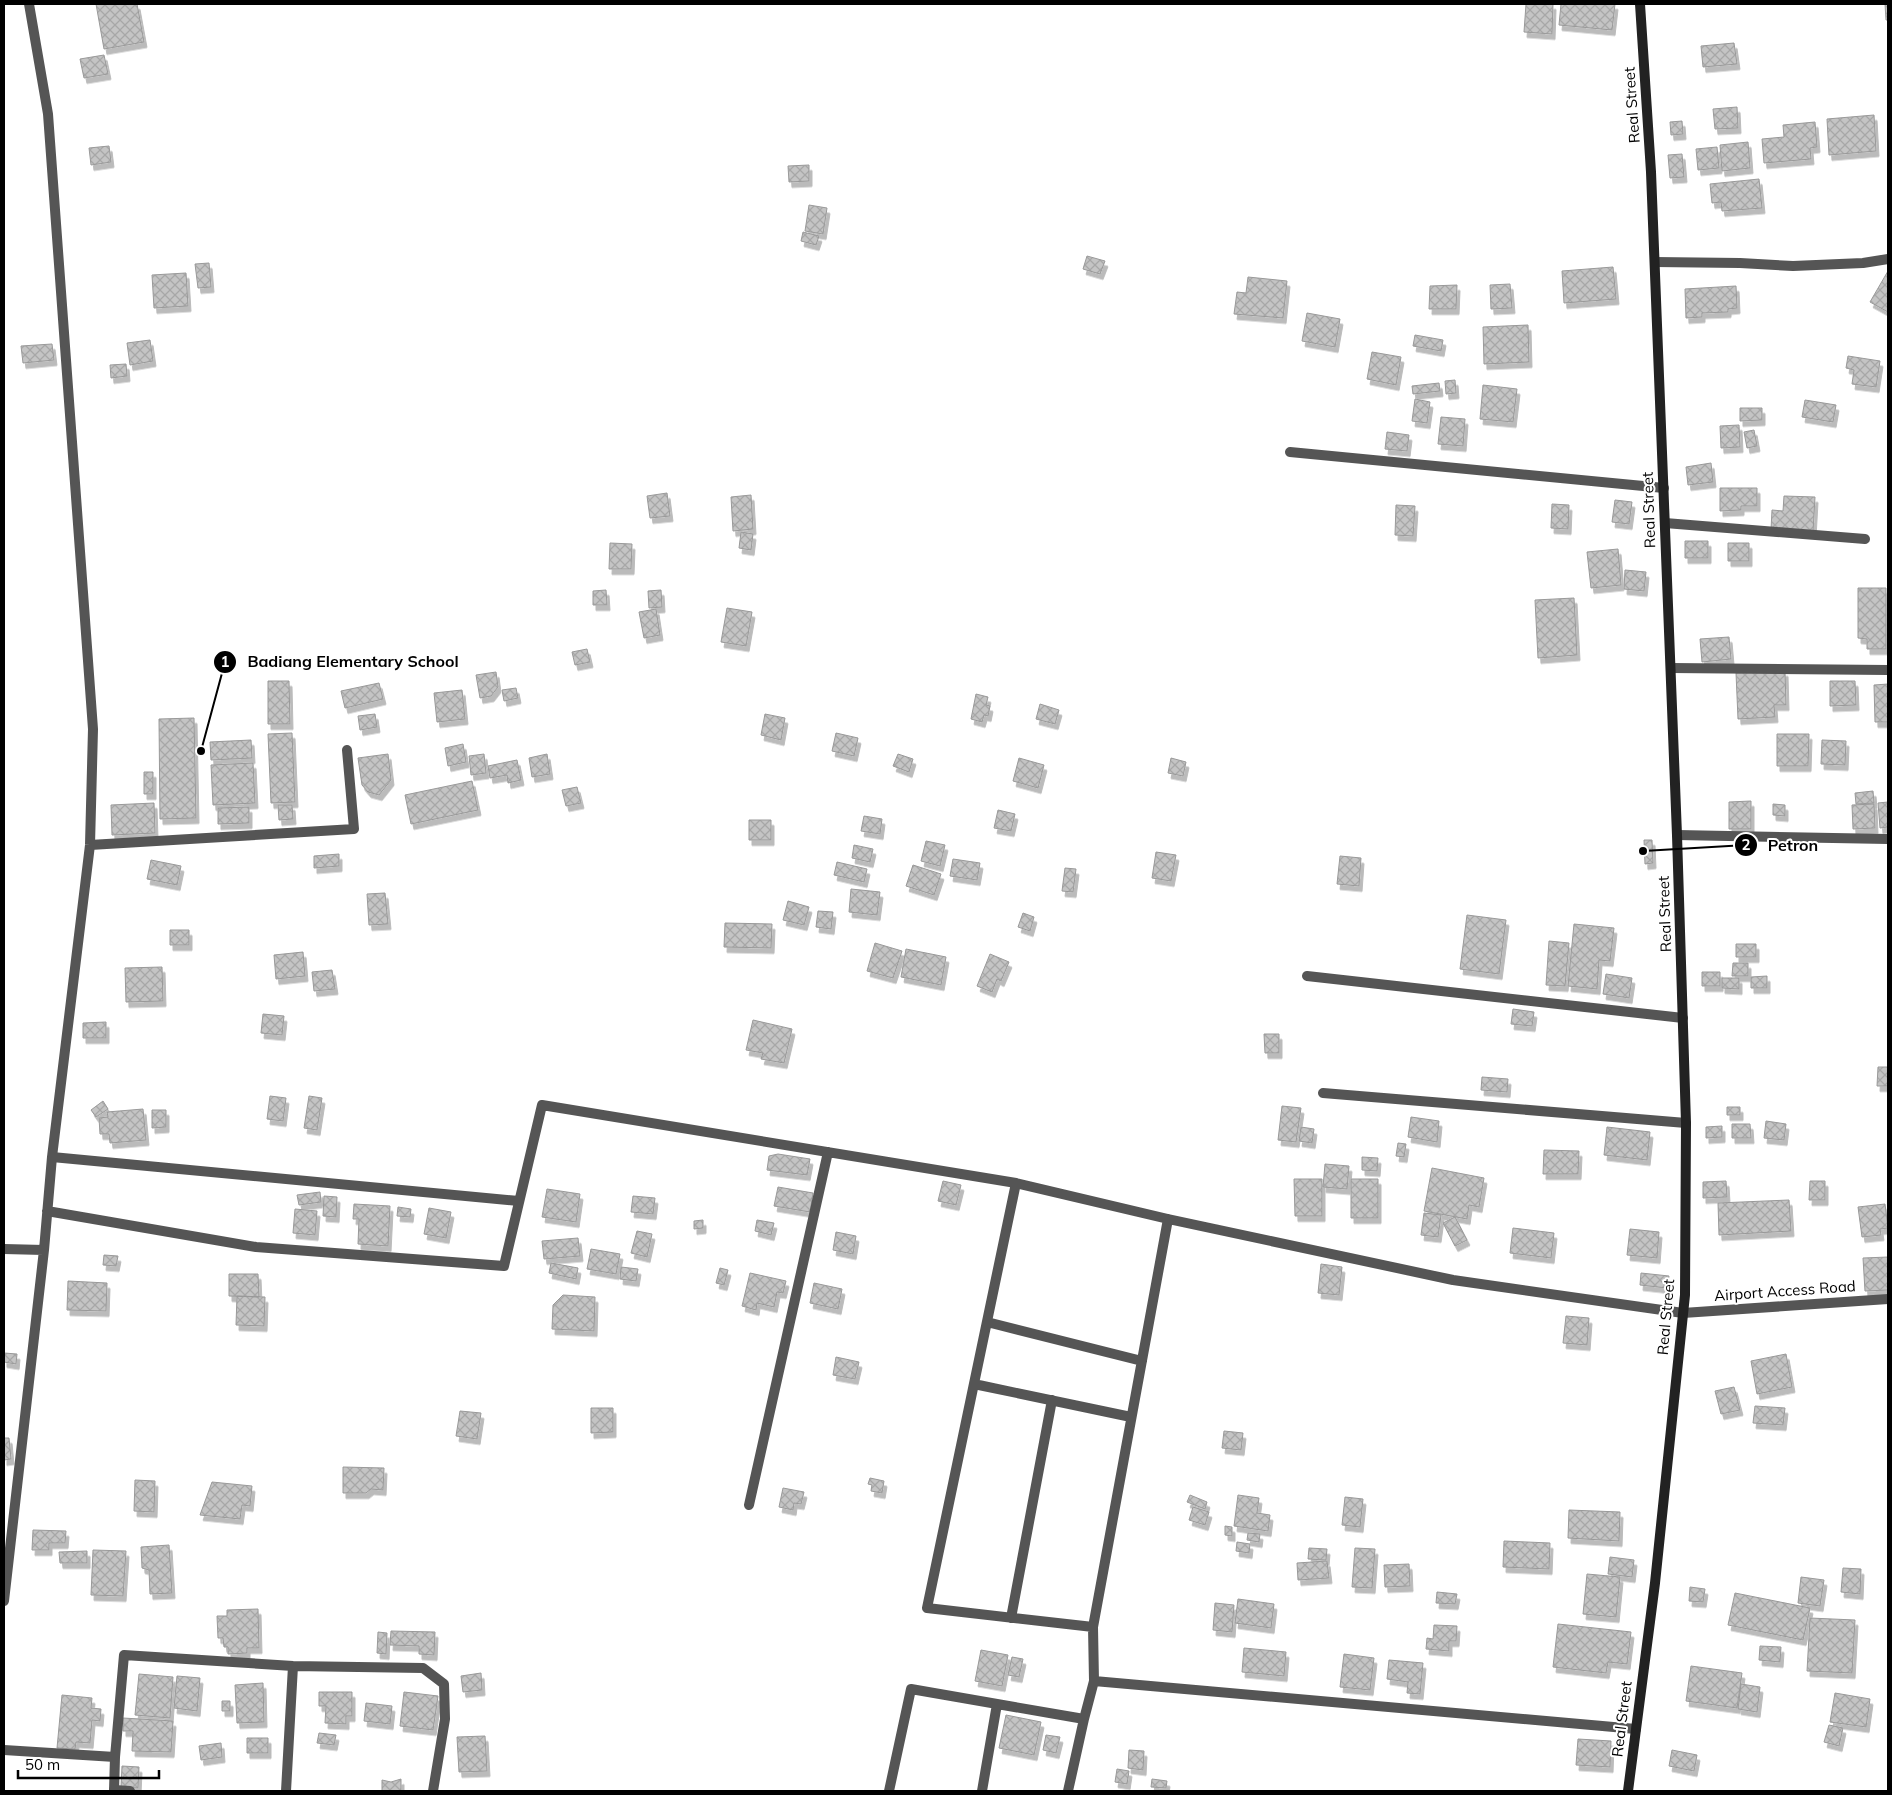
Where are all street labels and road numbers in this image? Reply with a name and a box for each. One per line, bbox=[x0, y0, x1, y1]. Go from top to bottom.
street label: Real Street bbox=[1619, 66, 1644, 144]
street label: Real Street bbox=[1638, 472, 1659, 548]
street label: Real Street bbox=[1654, 876, 1675, 952]
street label: Airport Access Road bbox=[1714, 1276, 1856, 1305]
street label: Real Street bbox=[1653, 1278, 1678, 1356]
street label: Real Street bbox=[1607, 1680, 1636, 1758]

